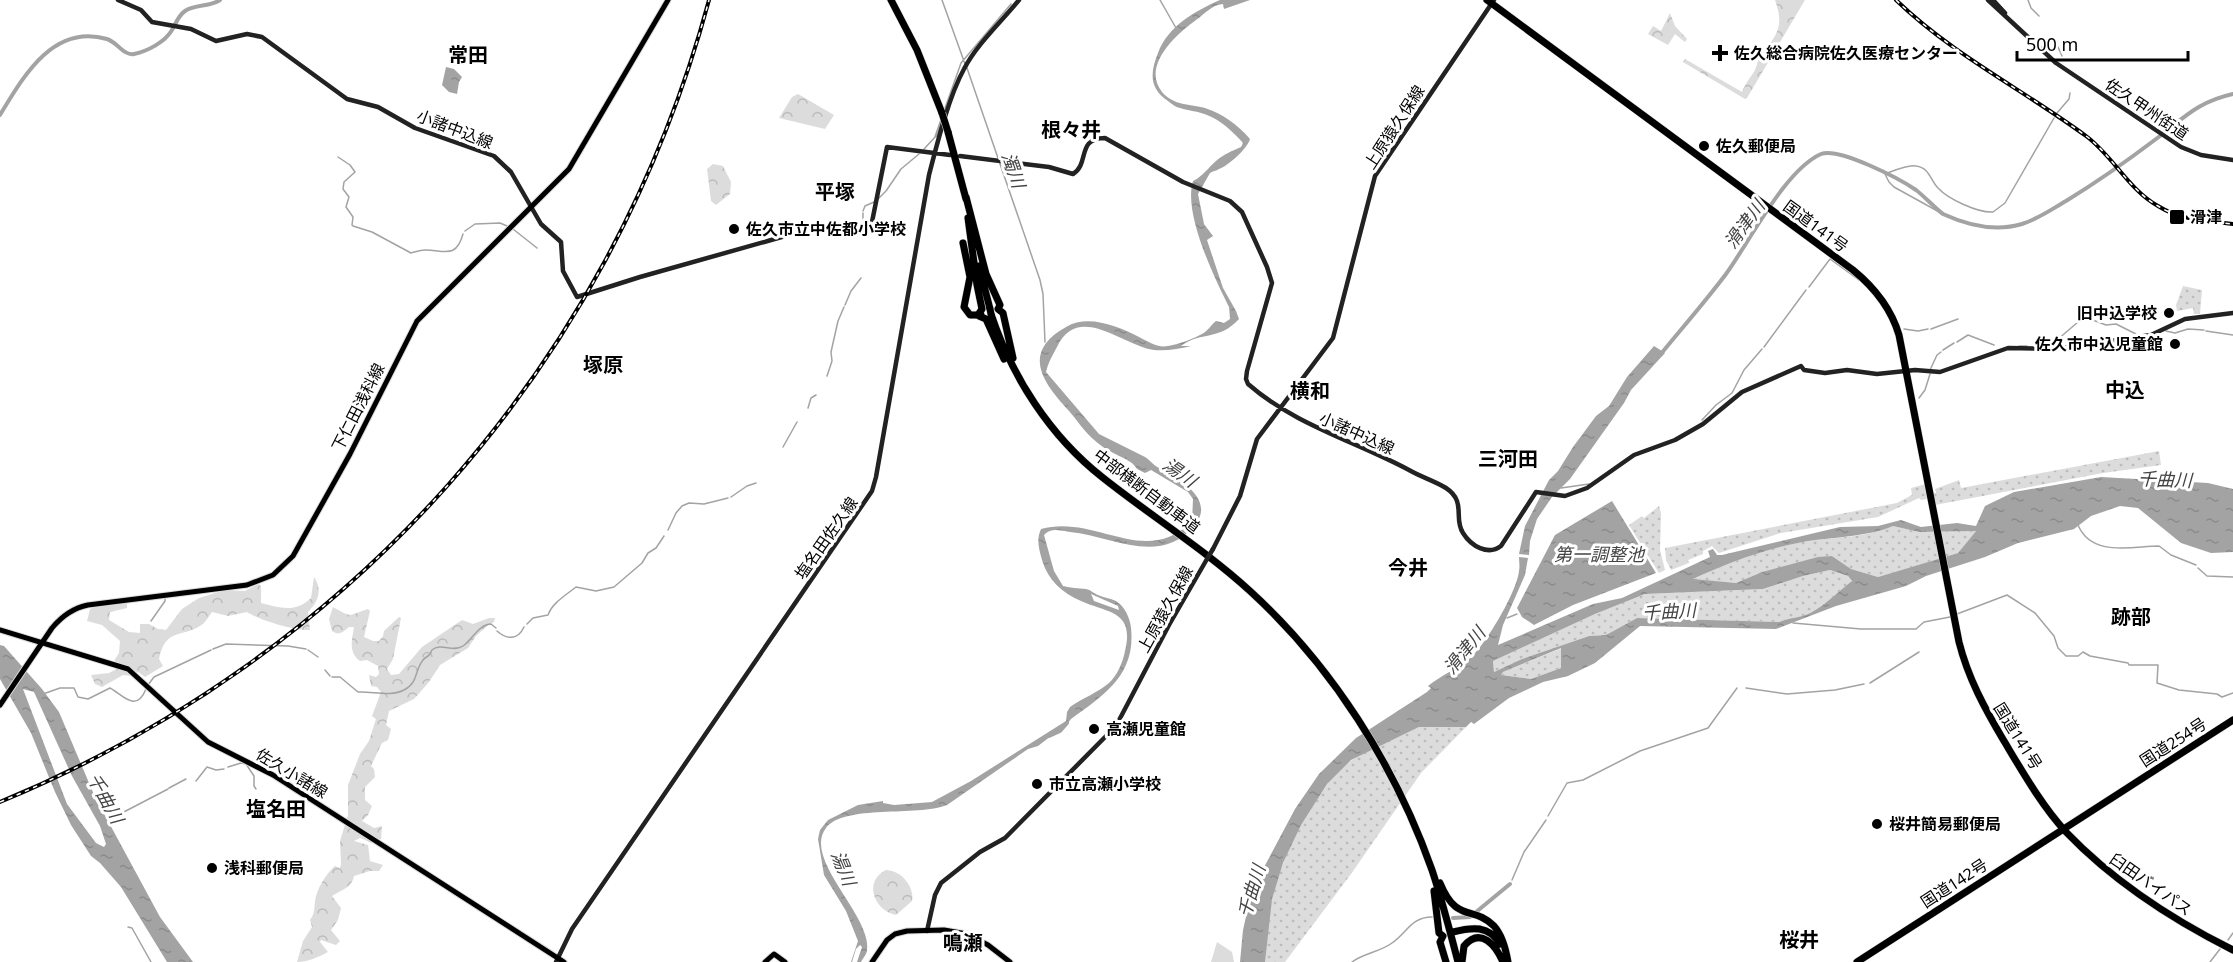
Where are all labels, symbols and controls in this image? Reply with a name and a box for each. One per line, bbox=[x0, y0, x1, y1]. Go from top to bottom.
scale bar bbox=[2017, 24, 2188, 62]
text: 500 m bbox=[2026, 32, 2078, 56]
district label: 常田 bbox=[448, 41, 488, 68]
place label: 佐久総合病院佐久医療センター bbox=[1733, 42, 1958, 64]
marker: 佐久総合病院佐久医療センター bbox=[1711, 44, 1729, 62]
street label: 佐久甲州街道 bbox=[2101, 73, 2193, 145]
street label: 上原猿久保線 bbox=[1359, 81, 1429, 173]
street label: 小諸中込線 bbox=[414, 104, 496, 154]
district label: 根々井 bbox=[1041, 116, 1101, 143]
place label: 佐久郵便局 bbox=[1715, 135, 1796, 157]
marker: 佐久郵便局 bbox=[1697, 139, 1711, 153]
water label: 濁川 bbox=[997, 149, 1032, 193]
district label: 平塚 bbox=[815, 178, 855, 205]
water label: 滑津川 bbox=[1718, 193, 1771, 253]
street label: 国道141号 bbox=[1779, 195, 1853, 257]
place label: 滑津 bbox=[2190, 206, 2222, 228]
marker: 滑津 bbox=[2168, 208, 2186, 226]
place label: 佐久市立中佐都小学校 bbox=[745, 218, 906, 240]
marker: 佐久市立中佐都小学校 bbox=[727, 222, 741, 236]
place label: 旧中込学校 bbox=[2077, 302, 2157, 324]
marker: 旧中込学校 bbox=[2162, 306, 2176, 320]
place label: 佐久市中込児童館 bbox=[2034, 333, 2163, 355]
marker: 佐久市中込児童館 bbox=[2168, 337, 2182, 351]
district label: 塚原 bbox=[583, 351, 623, 378]
street label: 下仁田浅科線 bbox=[326, 359, 390, 455]
district label: 中込 bbox=[2105, 376, 2145, 403]
district label: 横和 bbox=[1290, 377, 1330, 404]
street label: 小諸中込線 bbox=[1316, 407, 1398, 459]
street label: 中部横断自動車道 bbox=[1089, 444, 1205, 538]
district label: 三河田 bbox=[1478, 445, 1538, 472]
water label: 湯川 bbox=[1158, 452, 1203, 493]
water label: 千曲川 bbox=[2138, 466, 2194, 492]
street label: 塩名田佐久線 bbox=[789, 492, 863, 584]
water label: 第一調整池 bbox=[1554, 542, 1646, 566]
district label: 今井 bbox=[1388, 554, 1428, 581]
street label: 上原猿久保線 bbox=[1132, 562, 1198, 656]
water label: 千曲川 bbox=[1641, 597, 1699, 624]
district label: 跡部 bbox=[2111, 603, 2151, 630]
water label: 滑津川 bbox=[1438, 620, 1492, 679]
street label: 国道141号 bbox=[1989, 698, 2047, 774]
street label: 国道254号 bbox=[2135, 712, 2211, 772]
place label: 高瀬児童館 bbox=[1106, 718, 1186, 740]
marker: 高瀬児童館 bbox=[1087, 722, 1101, 736]
street label: 佐久小諸線 bbox=[252, 743, 332, 803]
water label: 千曲川 bbox=[82, 769, 131, 829]
place label: 市立高瀬小学校 bbox=[1049, 773, 1161, 795]
marker: 市立高瀬小学校 bbox=[1030, 777, 1044, 791]
district label: 塩名田 bbox=[246, 795, 306, 822]
place label: 桜井簡易郵便局 bbox=[1889, 813, 2001, 835]
marker: 桜井簡易郵便局 bbox=[1870, 817, 1884, 831]
water label: 湯川 bbox=[826, 847, 863, 891]
street label: 臼田バイパス bbox=[2105, 848, 2197, 920]
street label: 国道142号 bbox=[1916, 853, 1992, 913]
place label: 浅科郵便局 bbox=[224, 857, 304, 879]
water label: 千曲川 bbox=[1232, 860, 1271, 920]
marker: 浅科郵便局 bbox=[205, 861, 219, 875]
district label: 桜井 bbox=[1779, 926, 1819, 953]
district label: 鳴瀬 bbox=[943, 929, 983, 956]

